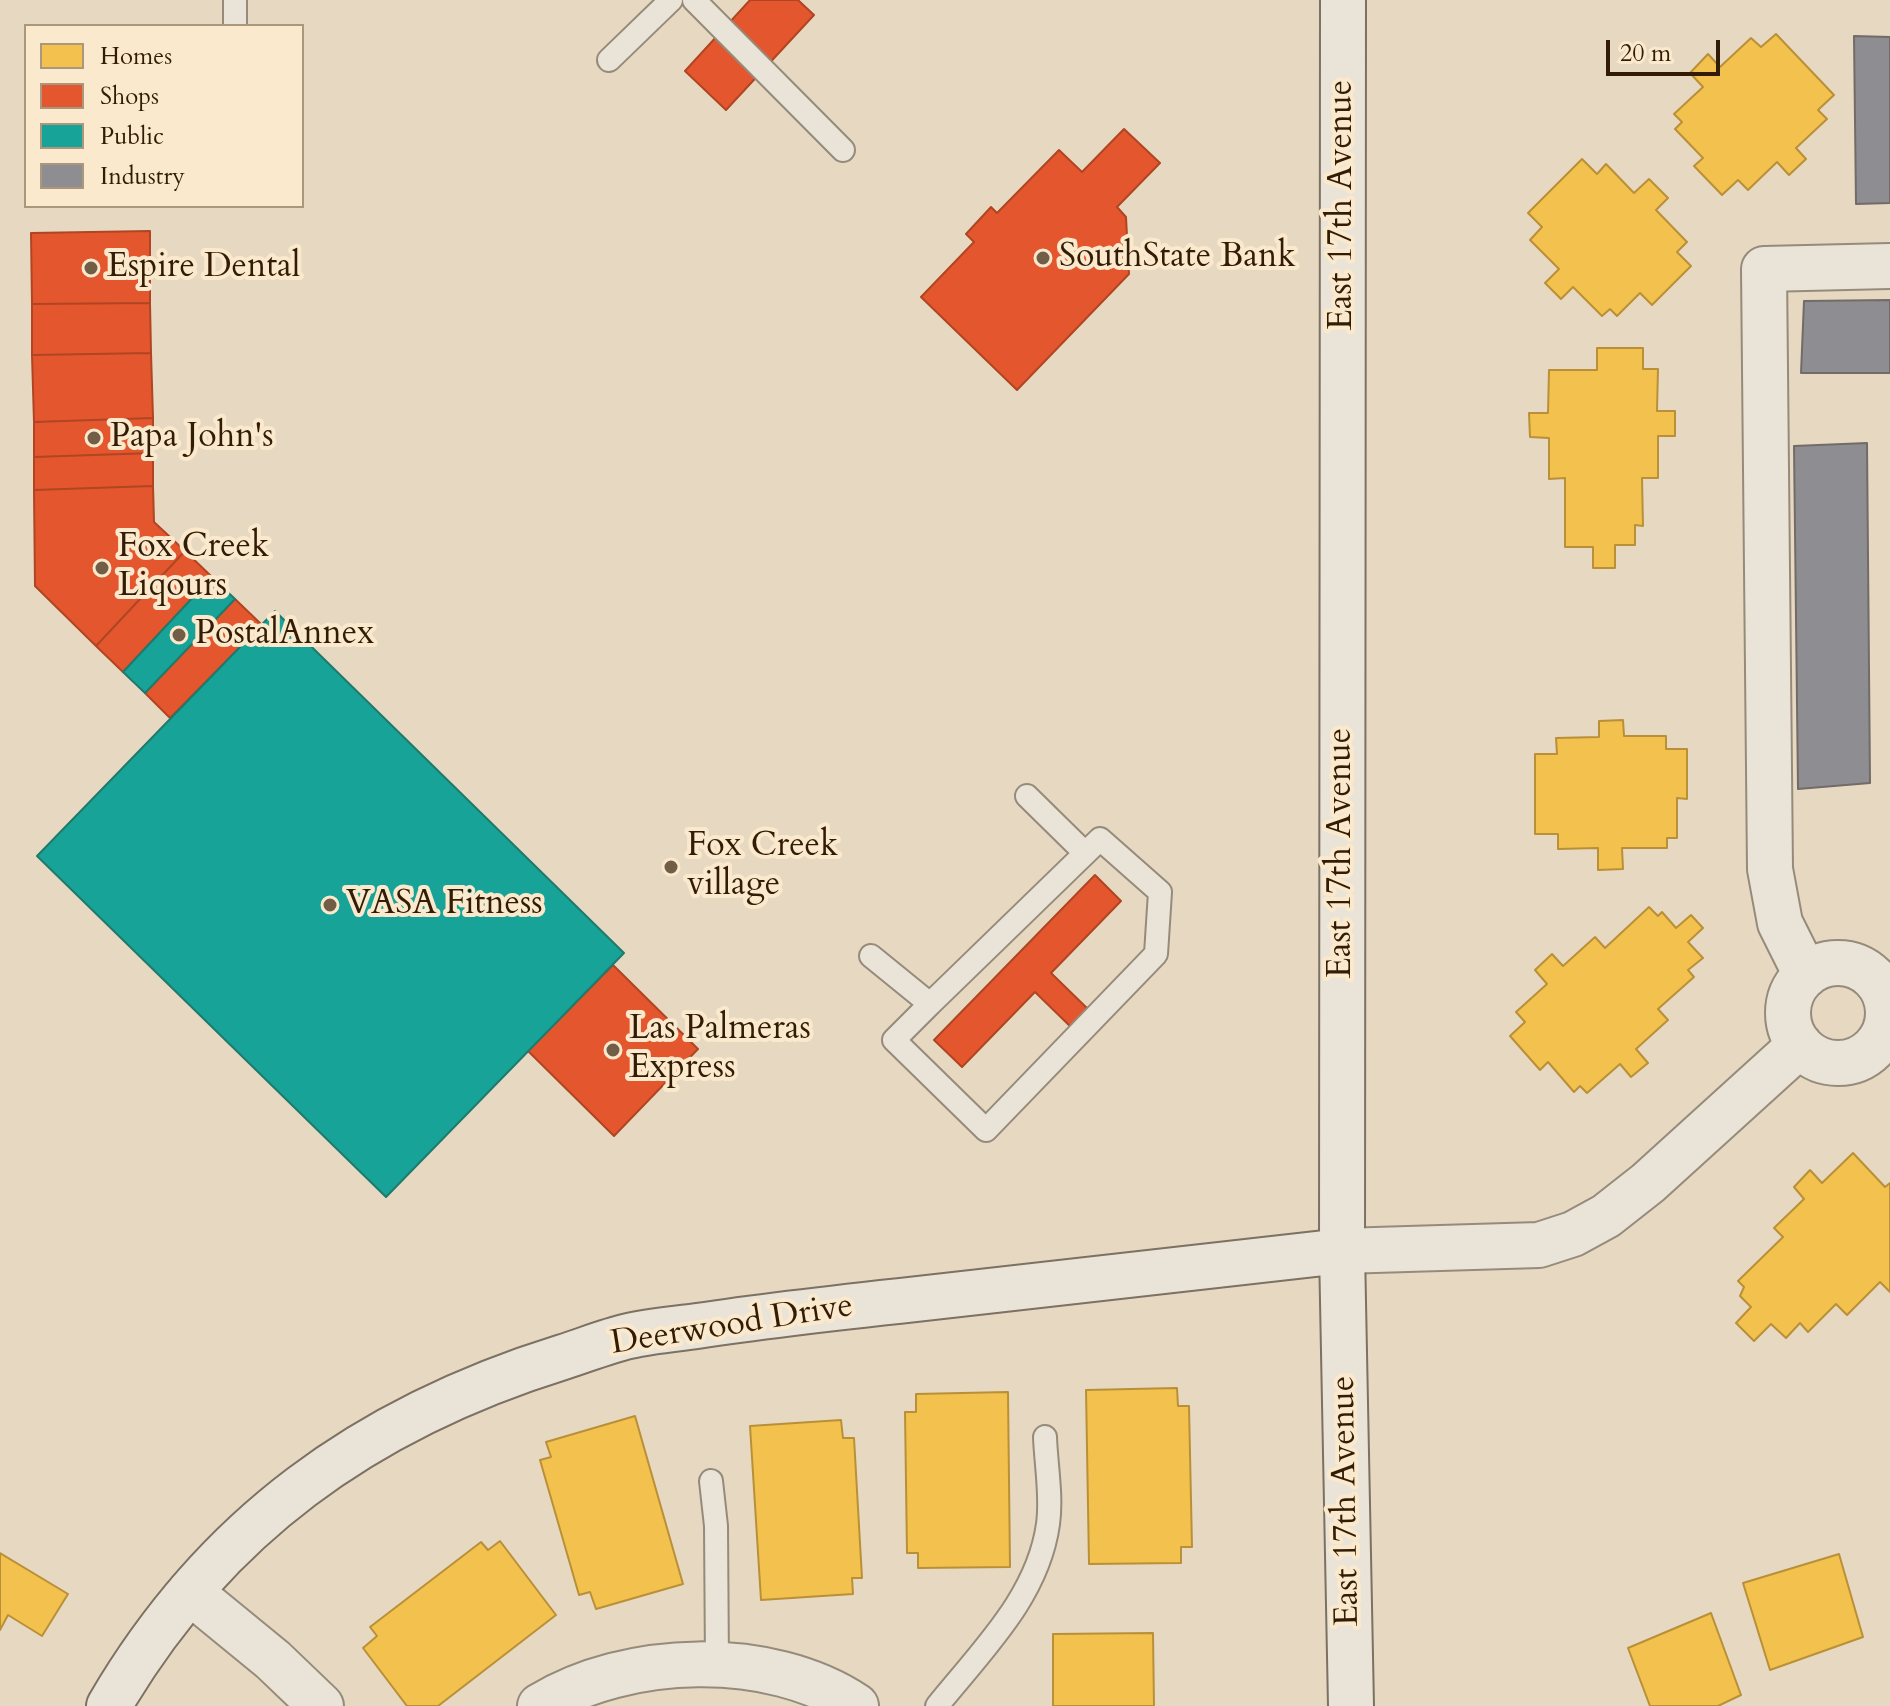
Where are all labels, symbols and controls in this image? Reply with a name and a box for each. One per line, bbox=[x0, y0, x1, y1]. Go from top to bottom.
legend bbox=[24, 24, 304, 208]
scale bar bbox=[1610, 24, 1724, 74]
text: 20 m bbox=[1620, 37, 1671, 70]
text: Homes bbox=[100, 40, 172, 73]
text: Shops bbox=[100, 80, 159, 113]
street label: East 17th Avenue bbox=[1323, 80, 1363, 330]
text: Public bbox=[100, 120, 164, 153]
text: Industry bbox=[100, 160, 185, 193]
place label: SouthState Bank bbox=[1059, 238, 1296, 278]
place label: Espire Dental bbox=[107, 248, 300, 288]
marker: SouthState Bank bbox=[1034, 249, 1052, 267]
marker: Espire Dental bbox=[82, 259, 100, 277]
place label: Papa John's bbox=[110, 418, 274, 458]
marker: Papa John's bbox=[85, 429, 103, 447]
place label: Fox Creek Liqours bbox=[118, 528, 269, 608]
marker: Fox Creek Liqours bbox=[93, 559, 111, 577]
place label: PostalAnnex bbox=[195, 615, 374, 655]
marker: PostalAnnex bbox=[170, 626, 188, 644]
street label: East 17th Avenue bbox=[1322, 728, 1362, 978]
place label: Fox Creek village bbox=[687, 827, 838, 906]
marker: Fox Creek village bbox=[662, 858, 680, 876]
place label: VASA Fitness bbox=[346, 885, 543, 925]
marker: VASA Fitness bbox=[321, 896, 339, 914]
place label: Las Palmeras Express bbox=[629, 1010, 811, 1090]
marker: Las Palmeras Express bbox=[604, 1041, 622, 1059]
street label: Deerwood Drive bbox=[608, 1287, 856, 1365]
street label: East 17th Avenue bbox=[1324, 1375, 1370, 1627]

